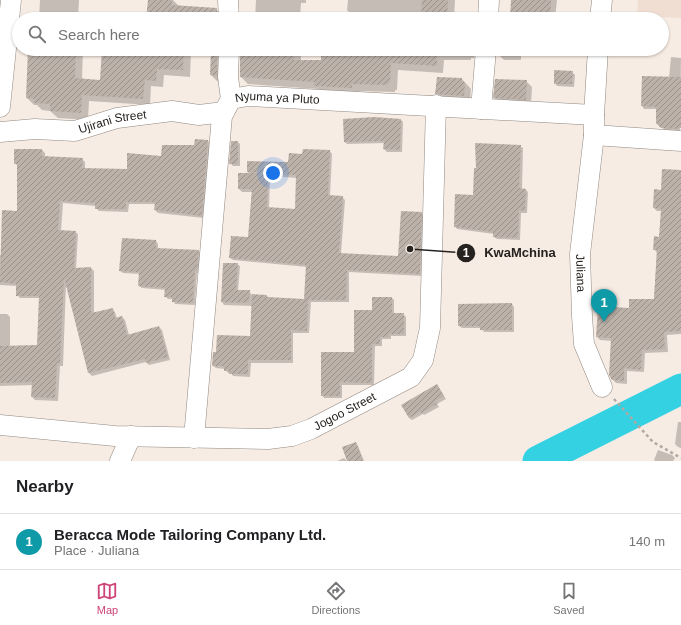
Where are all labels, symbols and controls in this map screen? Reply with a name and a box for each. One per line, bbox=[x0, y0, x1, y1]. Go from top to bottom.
search box bbox=[12, 12, 669, 56]
icon: search bbox=[26, 23, 48, 45]
text: Search here bbox=[58, 26, 140, 43]
street label: Nyuma ya Pluto bbox=[234, 89, 320, 107]
street label: Ujirani Street bbox=[77, 107, 148, 136]
your location bbox=[263, 163, 283, 183]
callout: KwaMchina bbox=[456, 240, 563, 265]
text: KwaMchina bbox=[484, 245, 557, 260]
text: 1 bbox=[463, 246, 470, 260]
street label: Juliana bbox=[573, 254, 588, 293]
pin: 1 bbox=[591, 289, 617, 322]
street label: Jogoo Street bbox=[311, 389, 379, 433]
text: Nearby bbox=[16, 477, 74, 496]
text: Beracca Mode Tailoring Company Ltd. bbox=[54, 526, 326, 543]
text: 1 bbox=[25, 534, 33, 549]
text: 140 m bbox=[629, 534, 665, 549]
text: Place · Juliana bbox=[54, 543, 139, 558]
tab: Map bbox=[96, 580, 118, 616]
tab: Directions bbox=[311, 580, 360, 616]
tab: Saved bbox=[553, 580, 584, 616]

